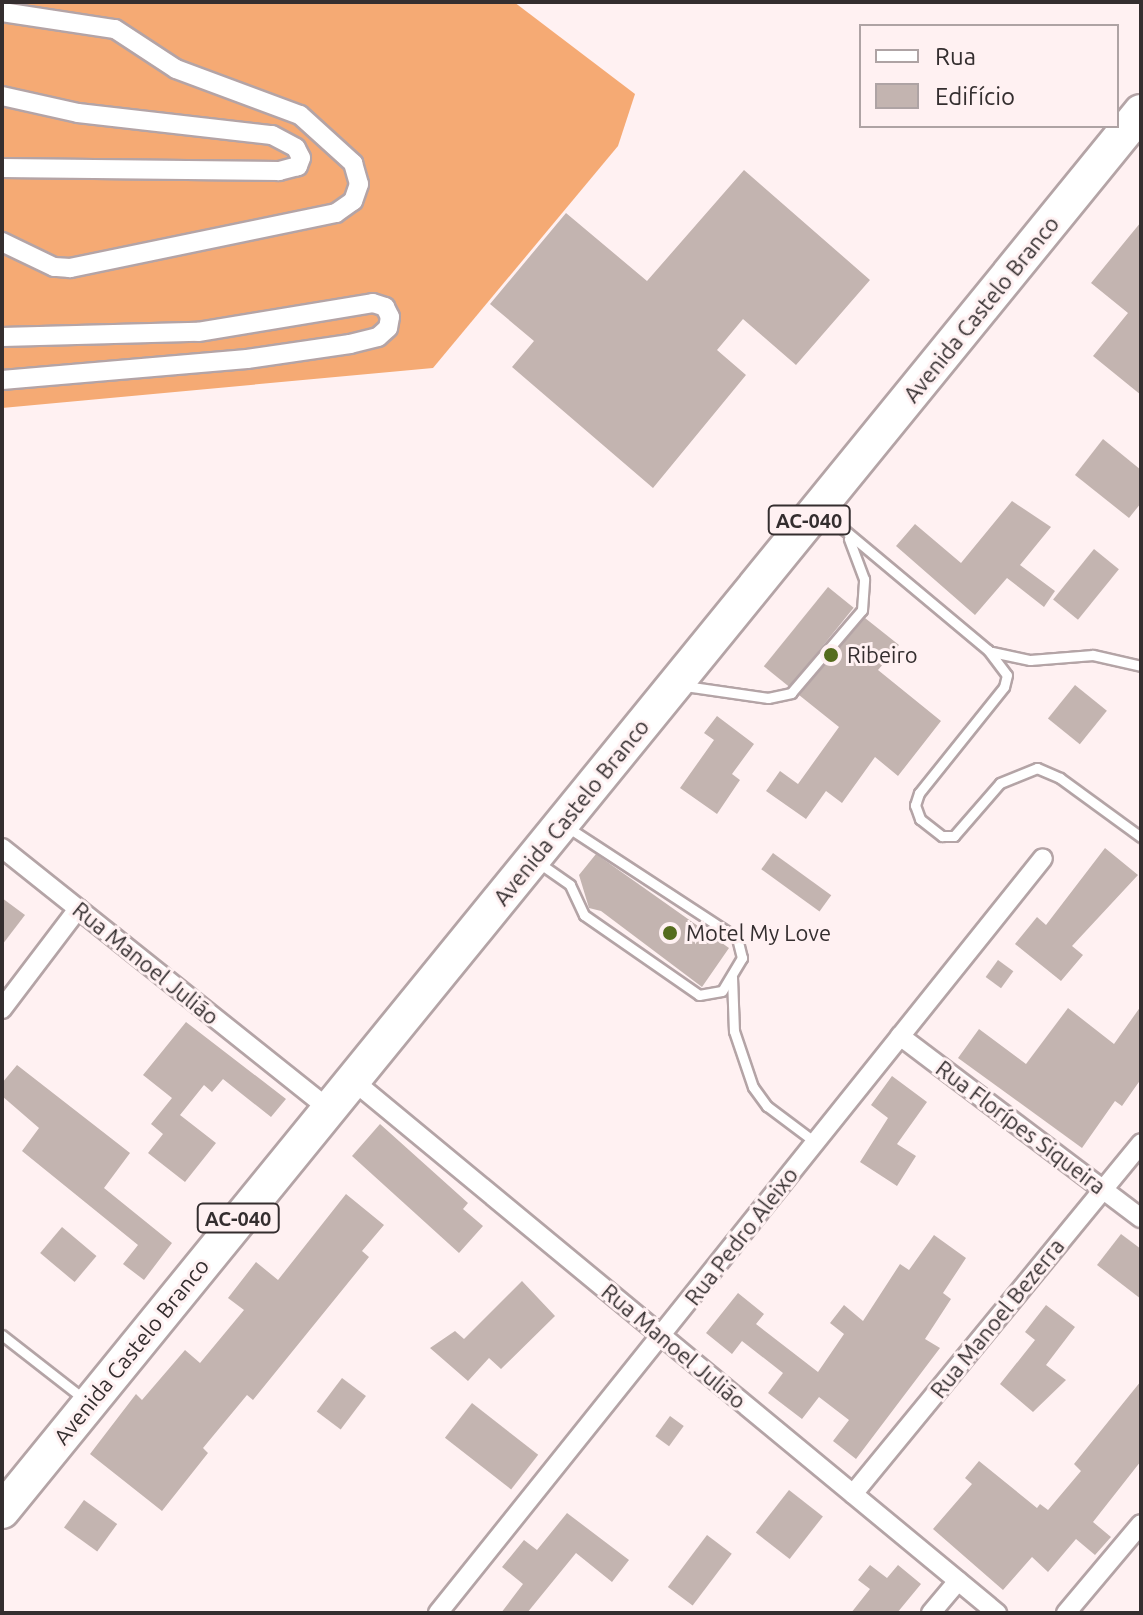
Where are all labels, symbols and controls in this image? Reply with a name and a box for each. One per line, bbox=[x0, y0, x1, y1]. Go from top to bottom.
legend bbox=[859, 24, 1119, 128]
text: Rua bbox=[935, 43, 976, 70]
text: Edifício bbox=[935, 83, 1015, 110]
street label: Avenida Castelo Branco bbox=[898, 211, 1064, 407]
road number: AC-040 bbox=[767, 504, 851, 536]
place label: Ribeiro bbox=[847, 642, 918, 668]
marker: Ribeiro bbox=[822, 646, 840, 664]
street label: Avenida Castelo Branco bbox=[488, 714, 654, 910]
street label: Rua Manoel Julião bbox=[68, 896, 224, 1030]
place label: Motel My Love bbox=[686, 920, 831, 946]
marker: Motel My Love bbox=[661, 924, 679, 942]
street label: Rua Florípes Siqueira bbox=[931, 1055, 1111, 1199]
street label: Rua Pedro Aleixo bbox=[679, 1162, 803, 1310]
road number: AC-040 bbox=[196, 1202, 280, 1234]
street label: Rua Manoel Bezerra bbox=[925, 1233, 1069, 1403]
street label: Avenida Castelo Branco bbox=[48, 1253, 214, 1449]
street label: Rua Manoel Julião bbox=[597, 1278, 751, 1414]

